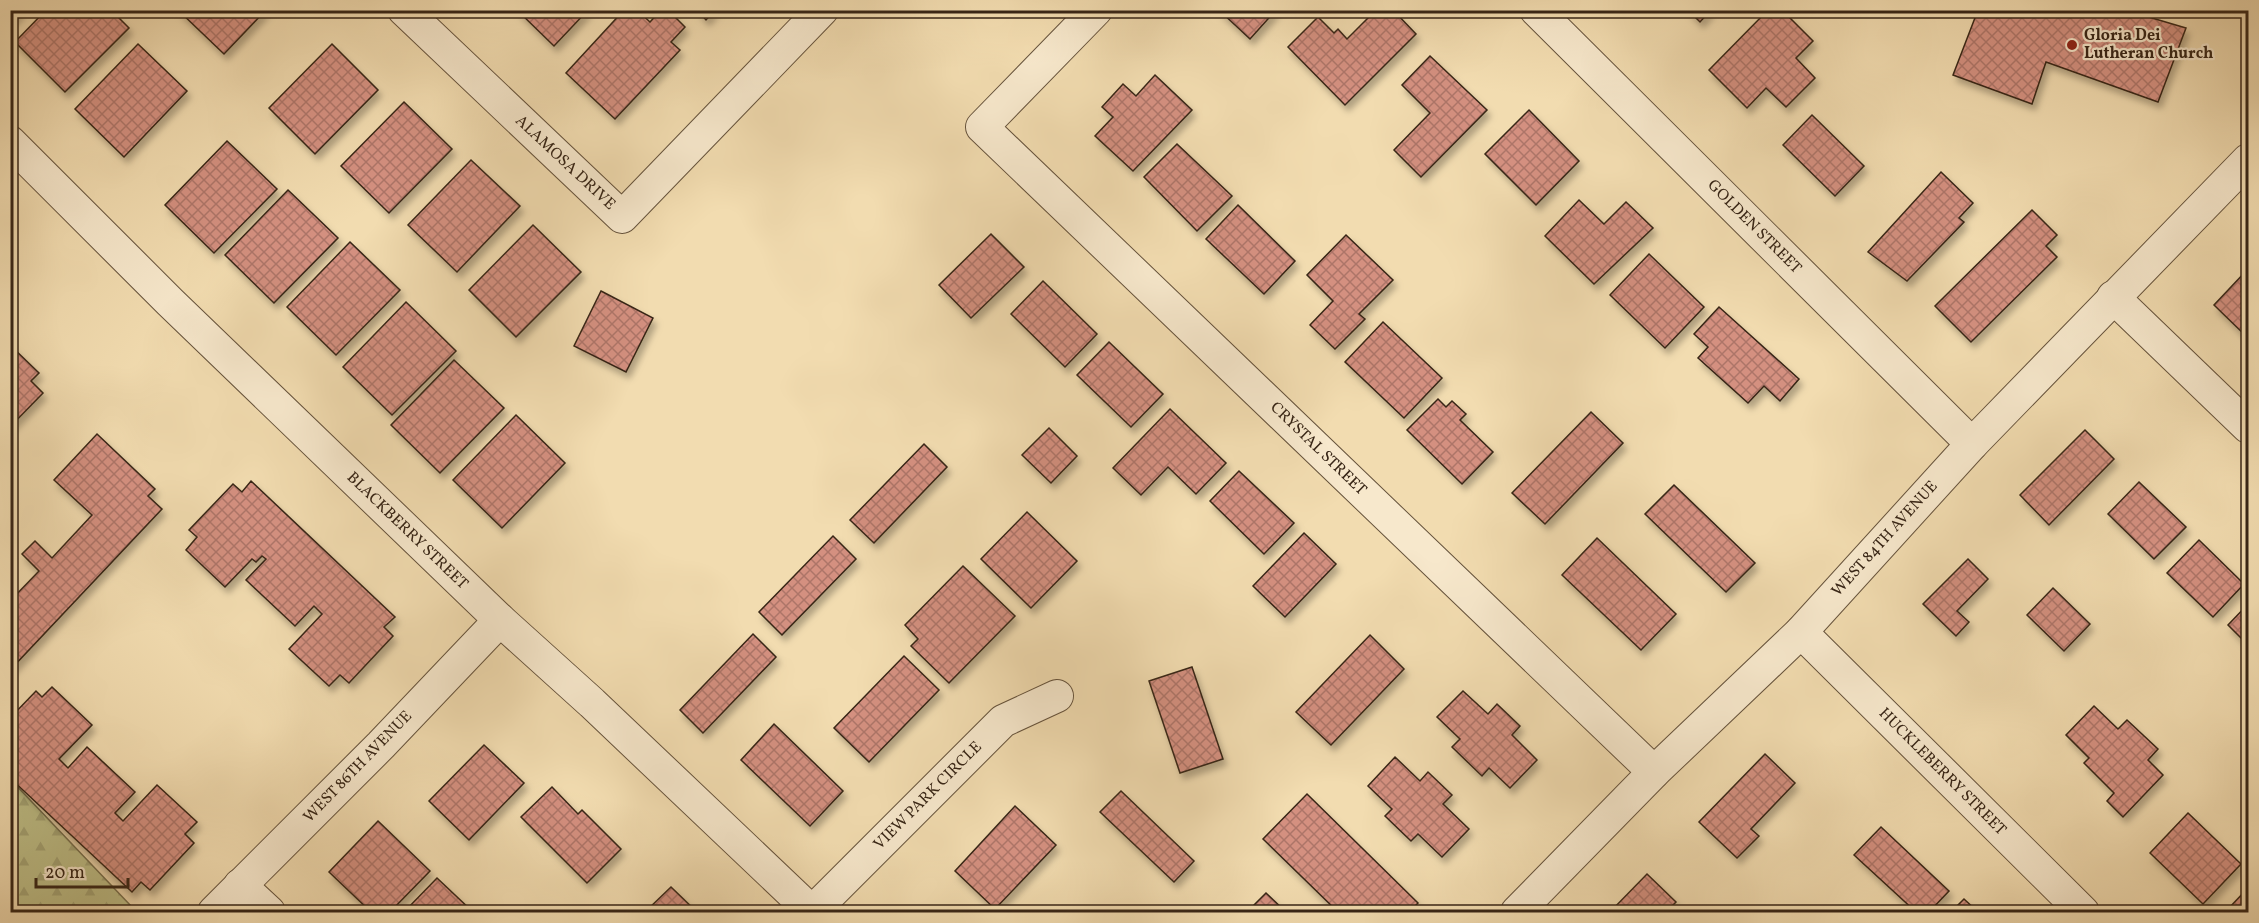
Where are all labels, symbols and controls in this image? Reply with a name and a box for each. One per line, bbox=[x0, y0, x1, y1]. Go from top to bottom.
place label: Gloria Dei Lutheran Church bbox=[2084, 25, 2213, 65]
marker: Gloria Dei Lutheran Church bbox=[2065, 38, 2079, 52]
street label: ALAMOSA DRIVE bbox=[510, 111, 620, 215]
street label: GOLDEN STREET bbox=[1702, 175, 1806, 279]
street label: CRYSTAL STREET bbox=[1265, 397, 1371, 501]
street label: BLACKBERRY STREET bbox=[341, 467, 473, 595]
street label: WEST 84TH AVENUE bbox=[1827, 476, 1943, 602]
street label: HUCKLEBERRY STREET bbox=[1873, 703, 2011, 841]
street label: WEST 86TH AVENUE bbox=[299, 706, 417, 828]
street label: VIEW PARK CIRCLE bbox=[869, 737, 987, 855]
scale bar bbox=[36, 851, 128, 889]
text: 20 m bbox=[45, 861, 85, 886]

